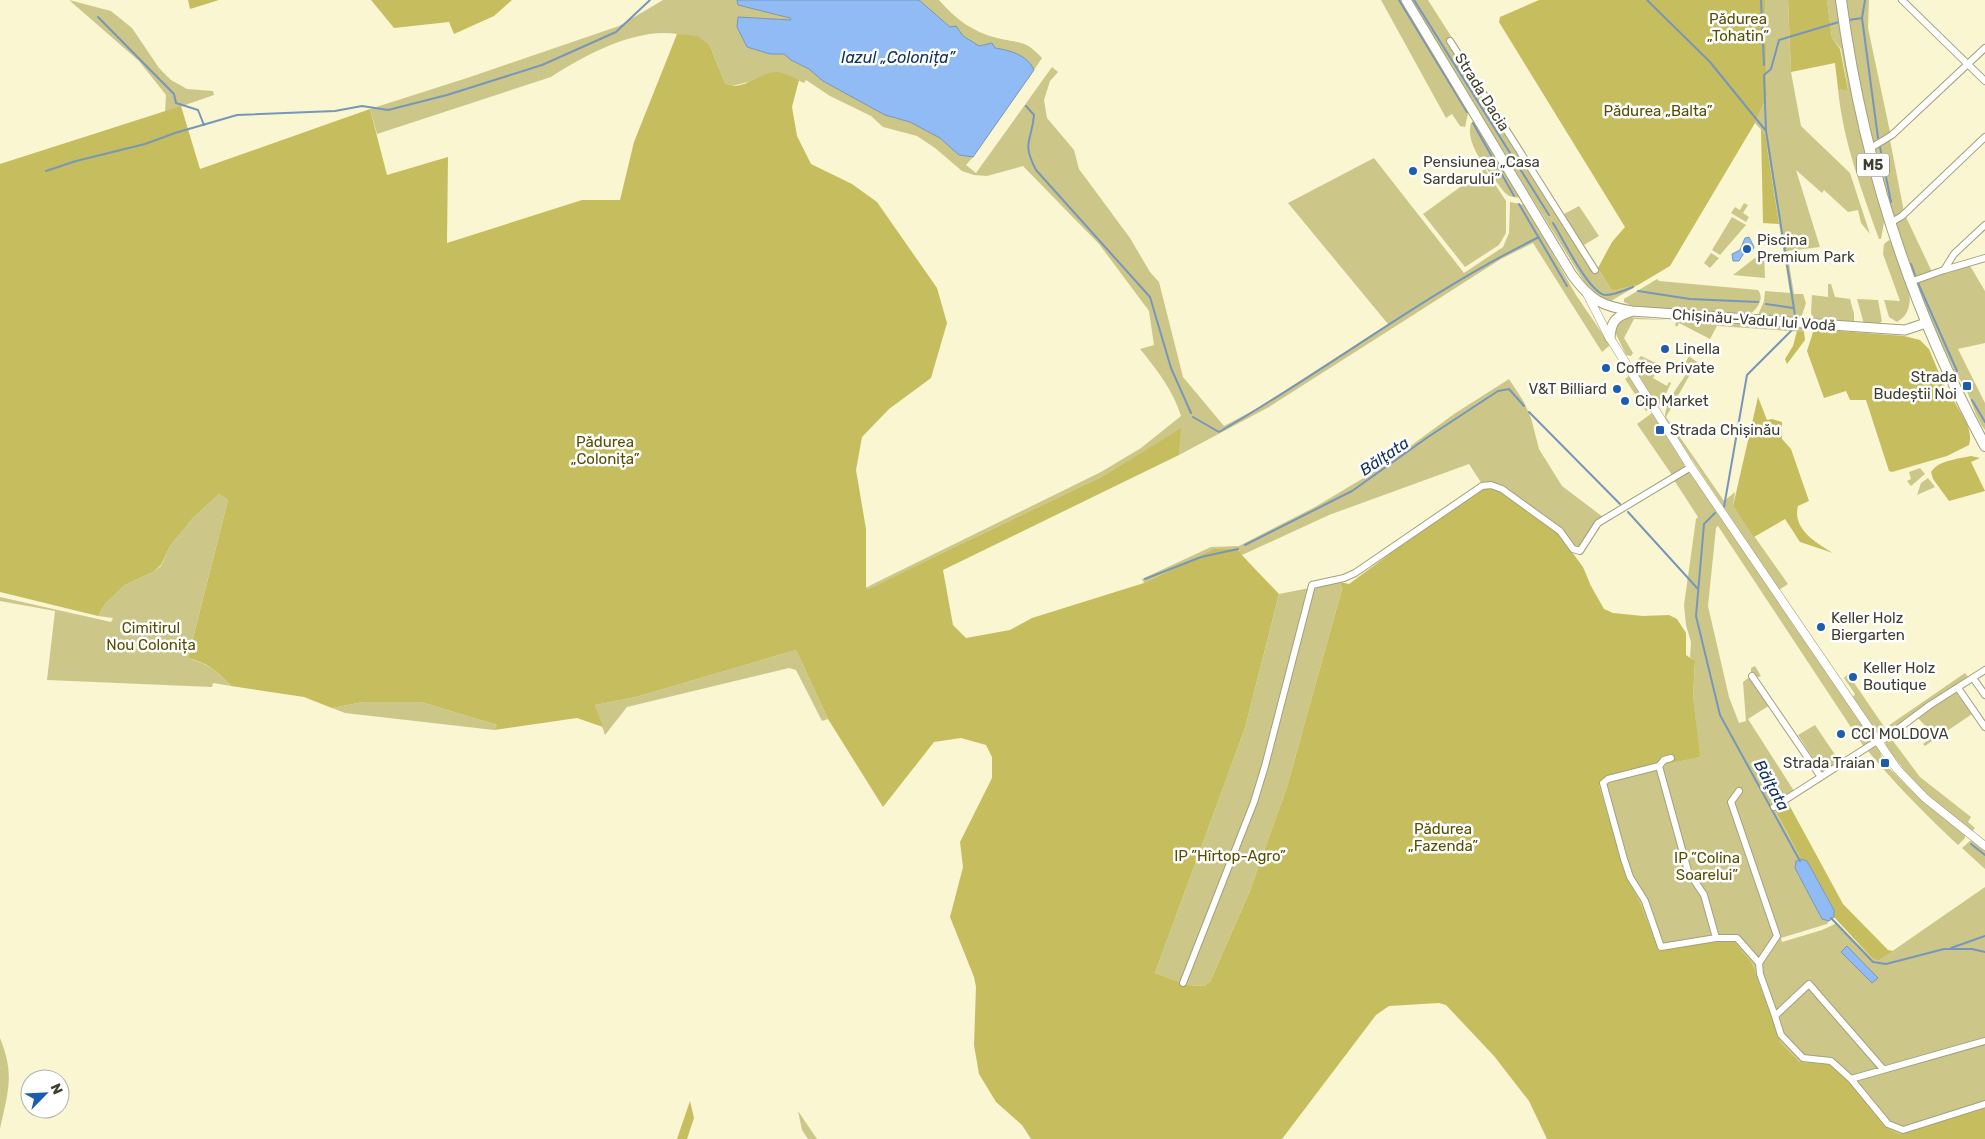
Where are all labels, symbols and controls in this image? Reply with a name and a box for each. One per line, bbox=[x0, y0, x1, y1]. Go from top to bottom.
park label: Pădurea „Tohatin” bbox=[1707, 10, 1769, 45]
water label: Iazul „Colonița” bbox=[841, 48, 957, 67]
street label: Strada Dacia bbox=[1451, 50, 1513, 134]
park label: Pădurea „Balta” bbox=[1603, 102, 1713, 120]
place label: Pensiunea „Casa Sardarului” bbox=[1423, 153, 1540, 188]
road number: M5 bbox=[1857, 154, 1889, 176]
marker: Pensiunea „Casa Sardarului” bbox=[1407, 165, 1419, 177]
place label: Piscina Premium Park bbox=[1757, 231, 1855, 266]
marker: Piscina Premium Park bbox=[1741, 243, 1753, 255]
street label: Chișinău-Vadul lui Vodă bbox=[1672, 305, 1836, 335]
place label: Linella bbox=[1675, 340, 1720, 358]
marker: Linella bbox=[1659, 343, 1671, 355]
place label: Coffee Private bbox=[1616, 359, 1715, 377]
marker: Coffee Private bbox=[1600, 362, 1612, 374]
place label: Strada Budeștii Noi bbox=[1874, 368, 1957, 403]
place label: V&T Billiard bbox=[1529, 380, 1607, 398]
marker: Strada Budeștii Noi bbox=[1961, 380, 1973, 392]
marker: V&T Billiard bbox=[1611, 383, 1623, 395]
place label: Cip Market bbox=[1635, 392, 1709, 410]
marker: Cip Market bbox=[1619, 395, 1631, 407]
place label: Strada Chișinău bbox=[1670, 421, 1780, 439]
marker: Strada Chișinău bbox=[1654, 424, 1666, 436]
park label: Pădurea „Colonița” bbox=[570, 433, 640, 468]
water label: Bălţata bbox=[1356, 433, 1412, 480]
place label: Keller Holz Biergarten bbox=[1831, 609, 1905, 644]
park label: Cimitirul Nou Colonița bbox=[106, 619, 196, 654]
marker: Keller Holz Biergarten bbox=[1815, 621, 1827, 633]
place label: Keller Holz Boutique bbox=[1863, 659, 1936, 694]
marker: Keller Holz Boutique bbox=[1847, 671, 1859, 683]
place label: CCI MOLDOVA bbox=[1851, 725, 1949, 743]
marker: CCI MOLDOVA bbox=[1835, 728, 1847, 740]
place label: Strada Traian bbox=[1783, 754, 1875, 772]
water label: Bălţata bbox=[1750, 757, 1793, 814]
marker: Strada Traian bbox=[1879, 757, 1891, 769]
park label: Pădurea „Fazenda” bbox=[1408, 820, 1478, 855]
park label: IP ”Hîrtop-Agro” bbox=[1174, 847, 1286, 865]
park label: IP ”Colina Soarelui” bbox=[1674, 849, 1740, 884]
north arrow bbox=[20, 1069, 70, 1119]
text: N bbox=[47, 1081, 66, 1097]

